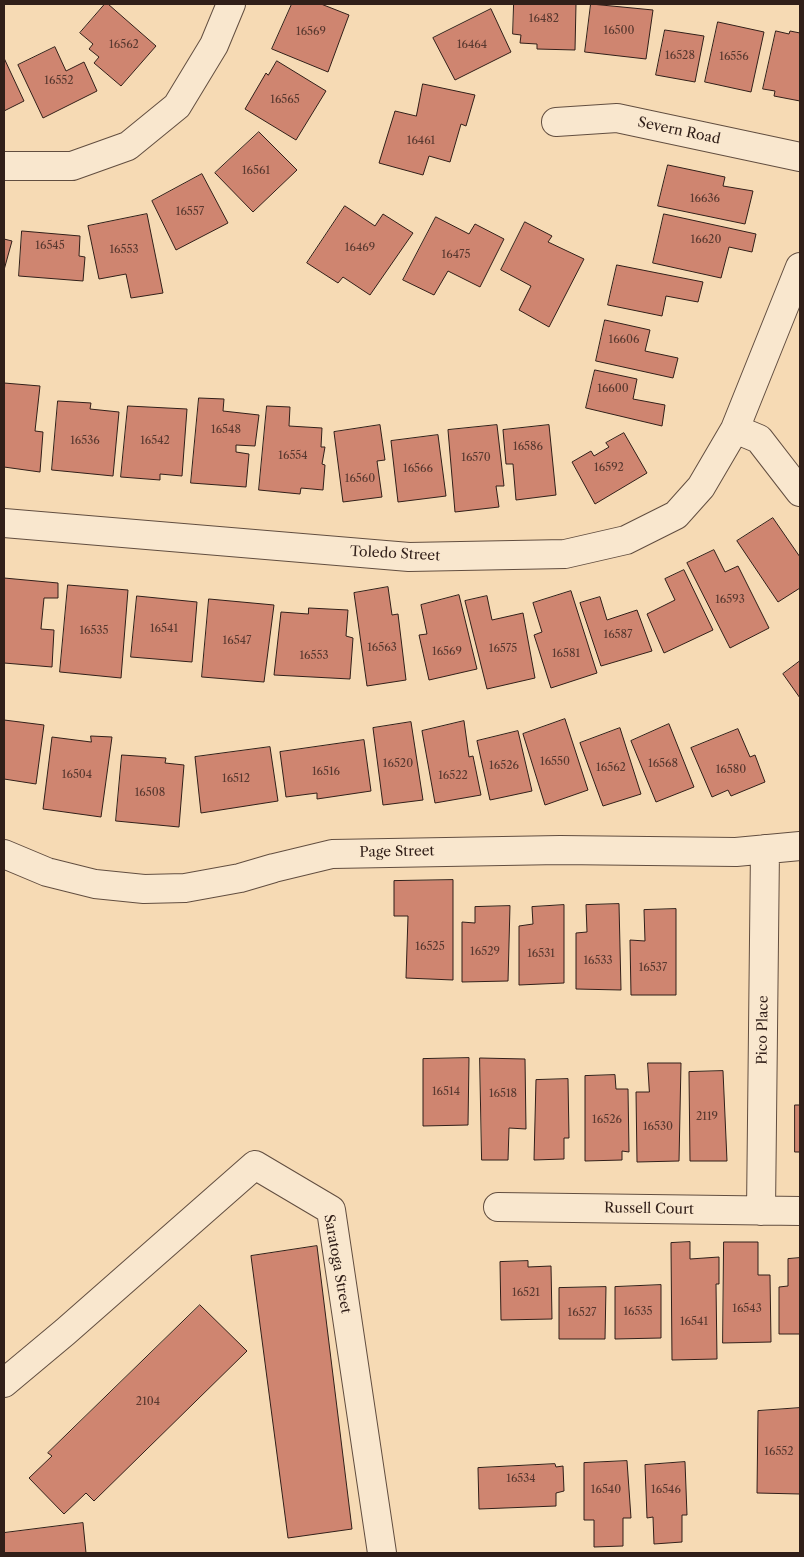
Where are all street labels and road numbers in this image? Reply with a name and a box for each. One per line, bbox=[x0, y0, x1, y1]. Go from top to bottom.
street label: Severn Road bbox=[636, 114, 722, 148]
street label: Toledo Street bbox=[350, 543, 440, 565]
street label: Page Street bbox=[359, 843, 435, 861]
street label: Pico Place bbox=[754, 995, 772, 1065]
street label: Russell Court bbox=[604, 1200, 694, 1218]
street label: Saratoga Street bbox=[320, 1213, 354, 1315]

